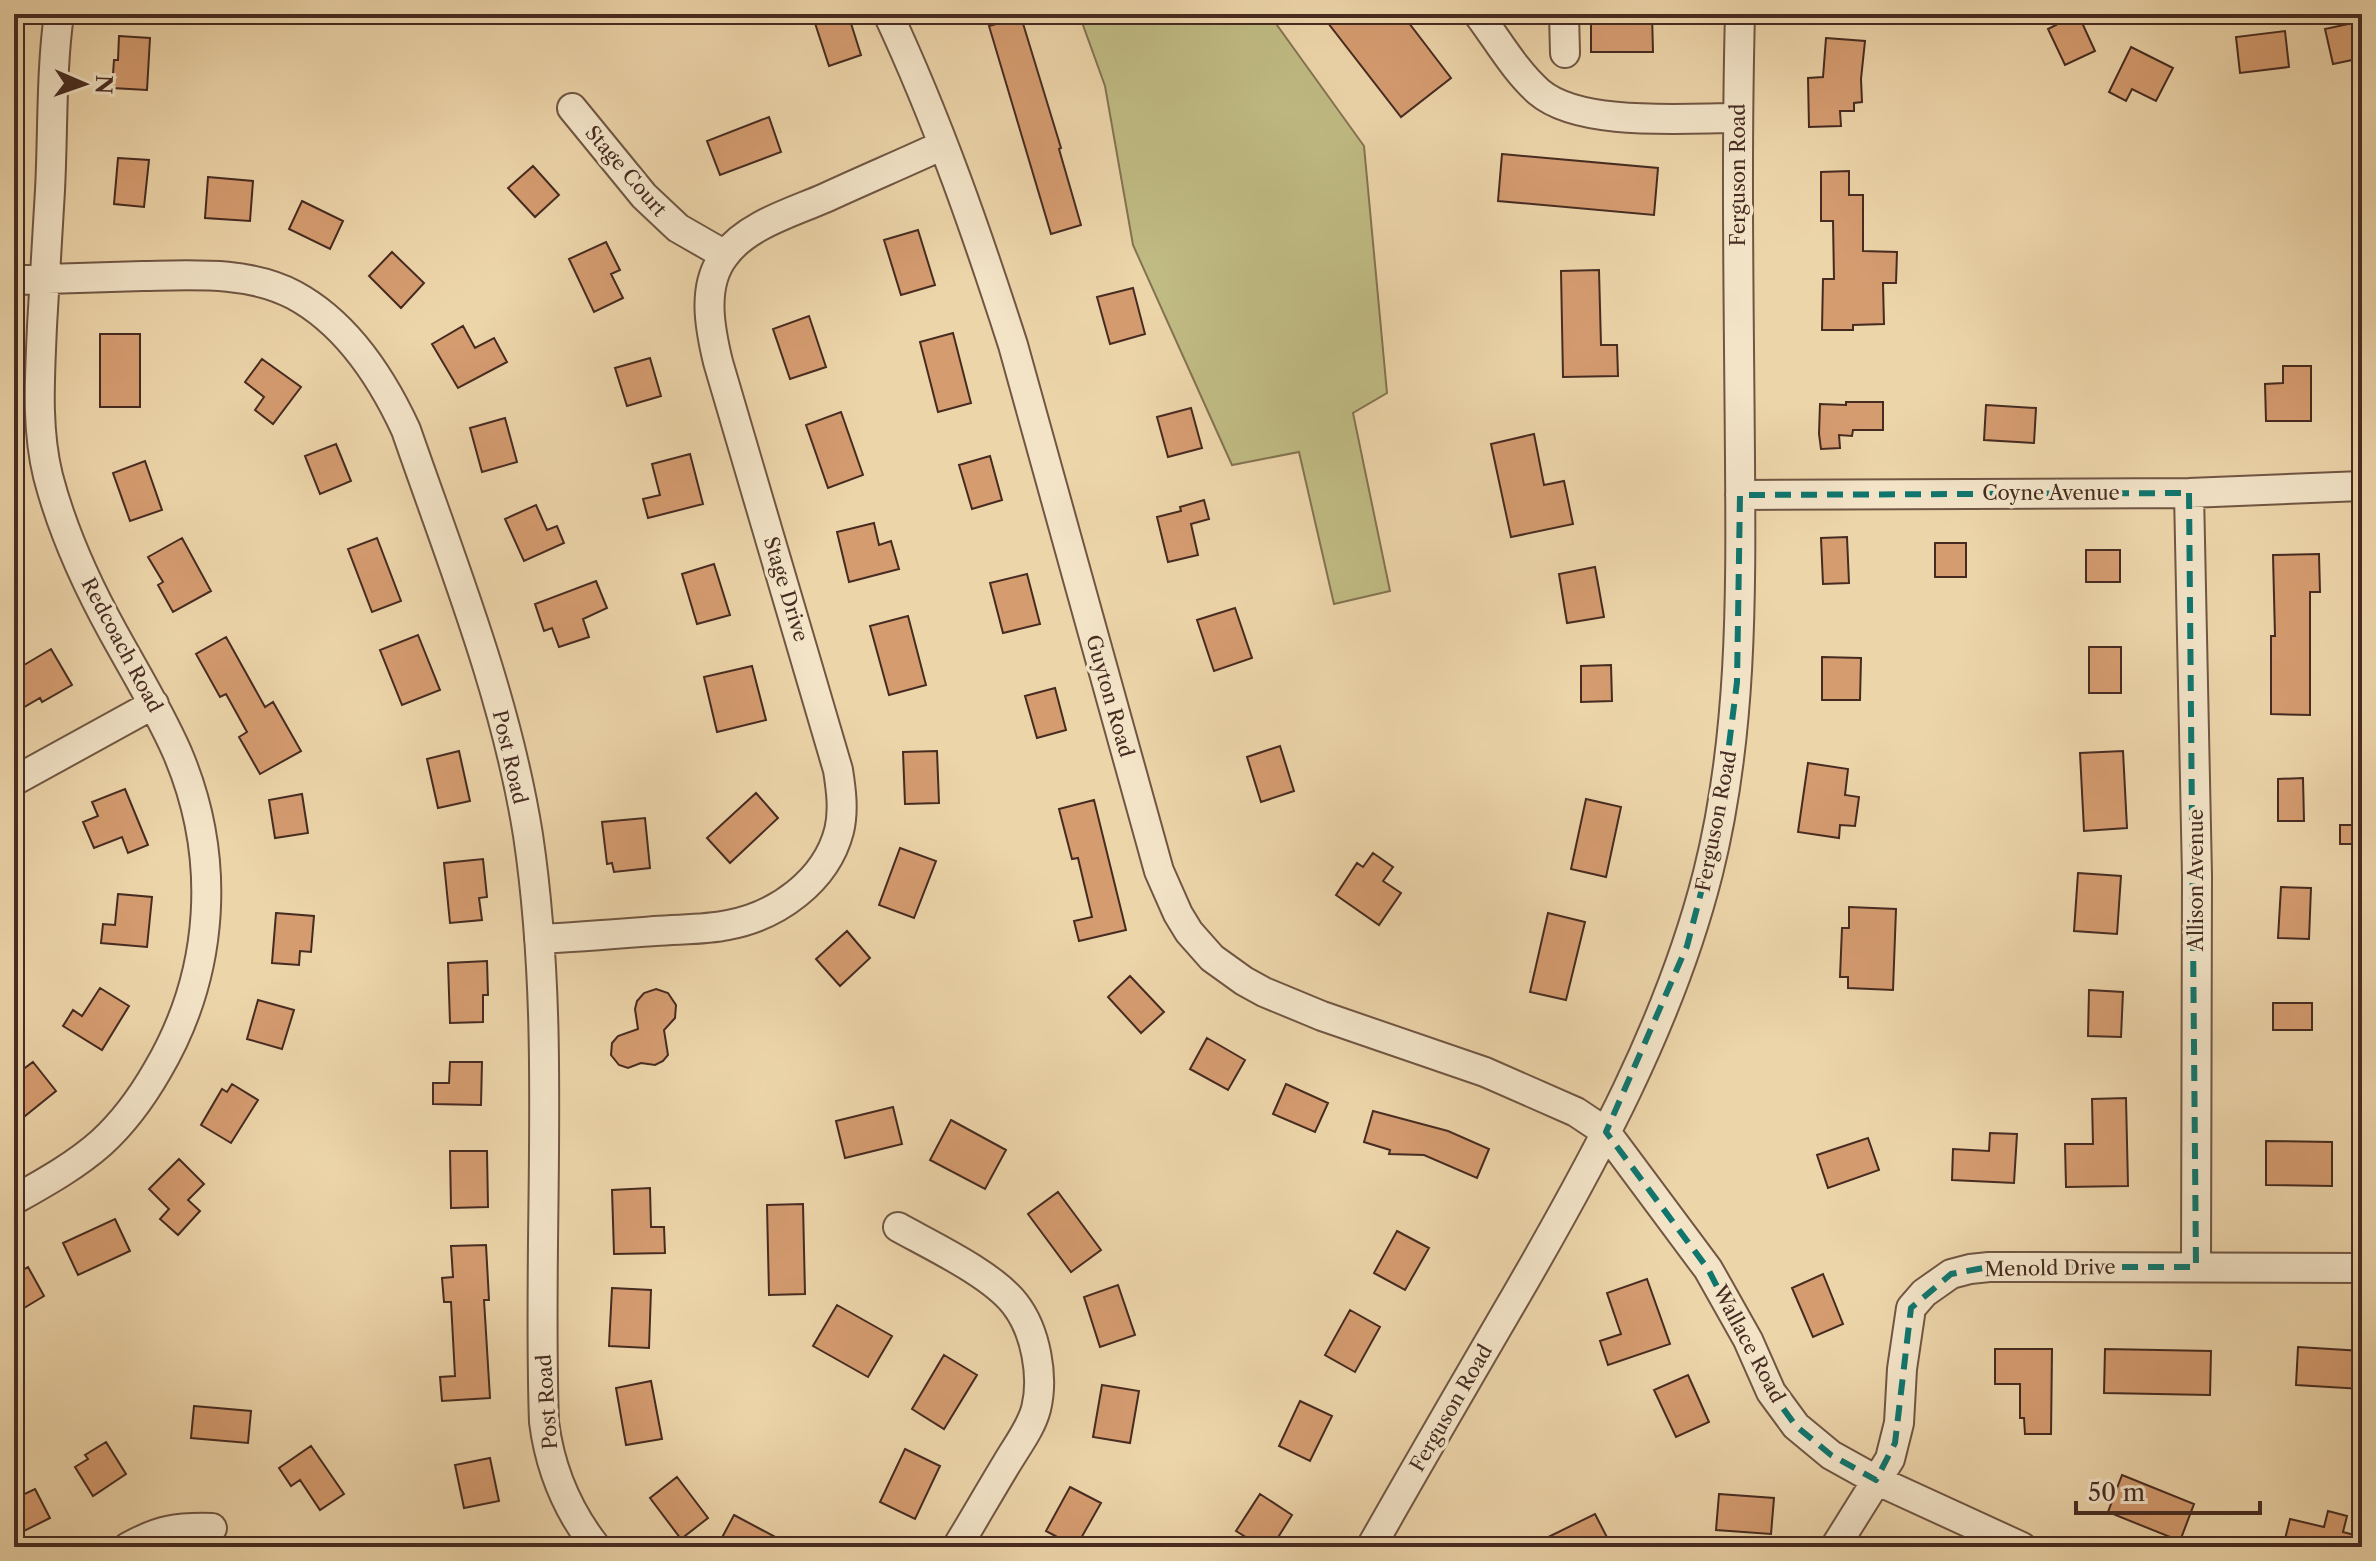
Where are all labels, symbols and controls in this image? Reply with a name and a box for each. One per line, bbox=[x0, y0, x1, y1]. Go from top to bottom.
north arrow bbox=[44, 44, 124, 124]
text: N bbox=[90, 75, 117, 95]
street label: Ferguson Road bbox=[1726, 104, 1750, 246]
street label: Stage Court bbox=[580, 121, 672, 221]
street label: Coyne Avenue bbox=[1982, 481, 2120, 505]
street label: Stage Drive bbox=[759, 534, 813, 644]
street label: Redcoach Road bbox=[76, 574, 168, 716]
street label: Guyton Road bbox=[1081, 632, 1139, 760]
street label: Post Road bbox=[488, 708, 532, 806]
street label: Ferguson Road bbox=[1691, 749, 1741, 893]
street label: Allison Avenue bbox=[2184, 809, 2208, 952]
street label: Menold Drive bbox=[1984, 1255, 2116, 1281]
street label: Wallace Road bbox=[1708, 1280, 1790, 1407]
street label: Ferguson Road bbox=[1405, 1340, 1497, 1476]
street label: Post Road bbox=[532, 1354, 562, 1450]
scale bar bbox=[2076, 1465, 2260, 1515]
text: 50 m bbox=[2088, 1478, 2145, 1507]

